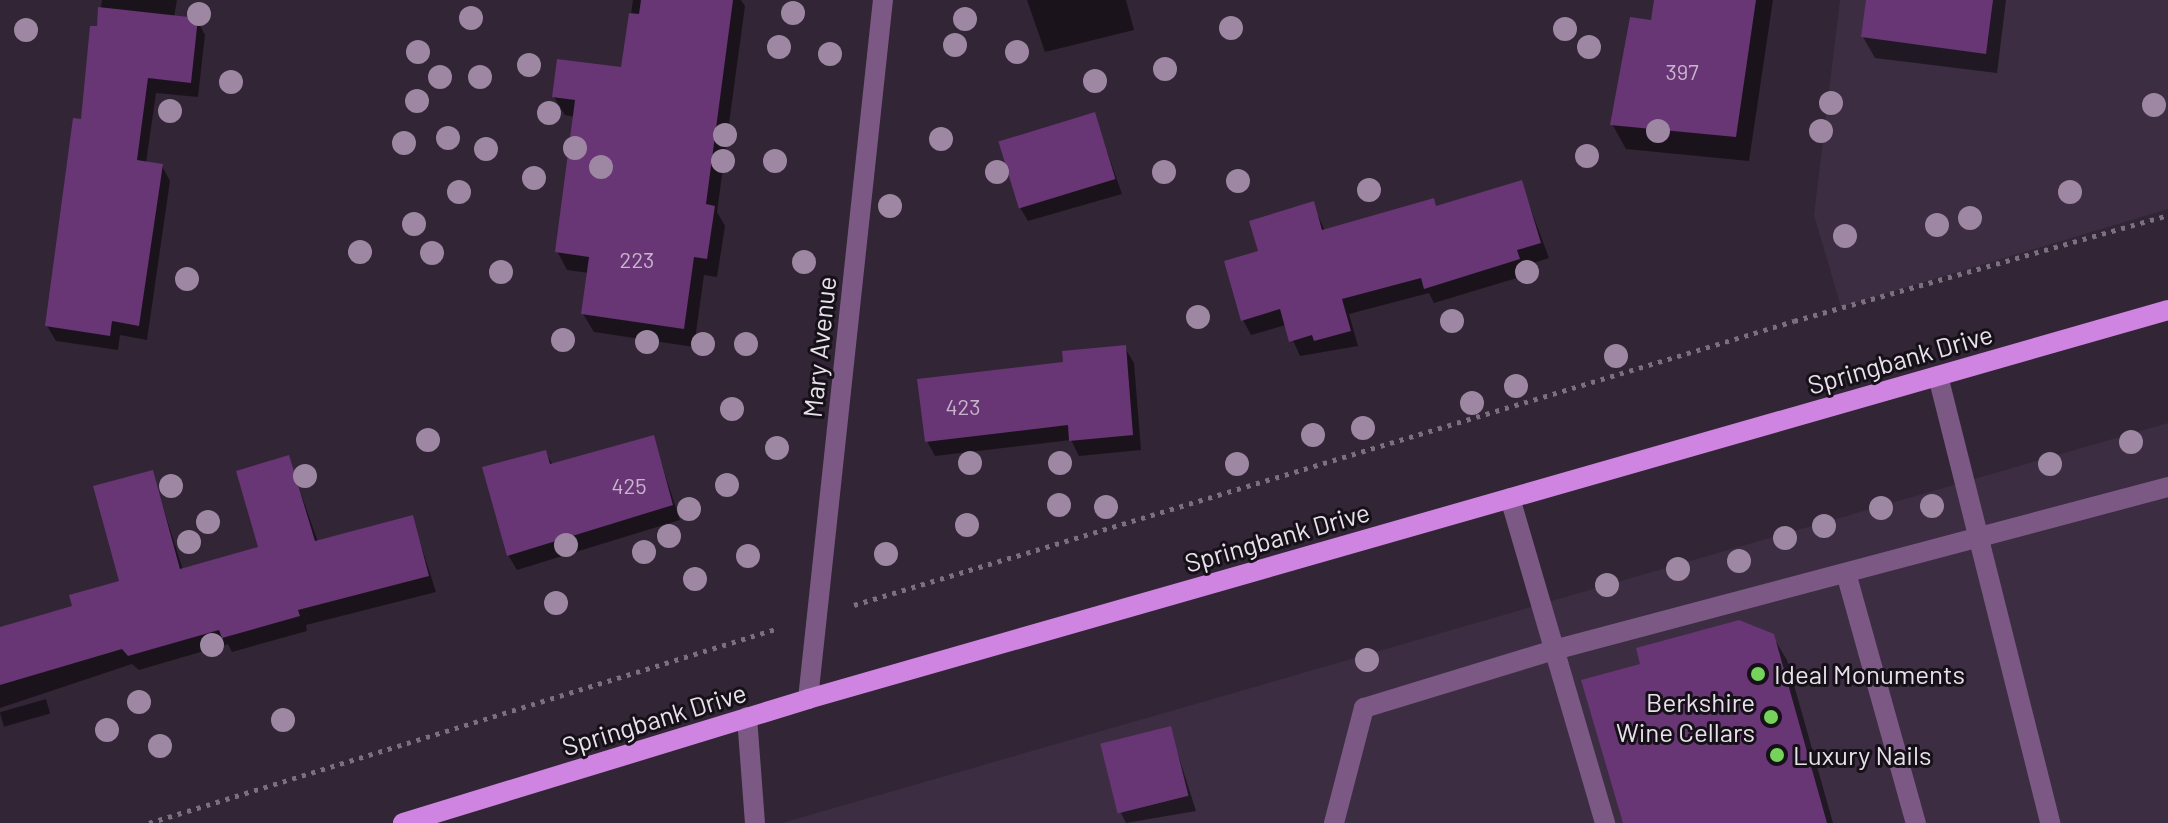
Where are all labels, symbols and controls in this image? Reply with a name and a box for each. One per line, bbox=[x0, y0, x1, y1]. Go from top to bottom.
house number: 397 bbox=[1665, 59, 1699, 85]
house number: 223 bbox=[620, 247, 654, 273]
street label: Mary Avenue bbox=[796, 275, 842, 419]
street label: Springbank Drive bbox=[1804, 318, 1996, 400]
house number: 423 bbox=[945, 394, 981, 420]
house number: 425 bbox=[611, 473, 647, 499]
street label: Springbank Drive bbox=[1181, 496, 1373, 578]
place label: Ideal Monuments bbox=[1774, 658, 1965, 690]
marker: Ideal Monuments bbox=[1749, 665, 1767, 683]
street label: Springbank Drive bbox=[558, 676, 750, 762]
place label: Berkshire Wine Cellars bbox=[1616, 686, 1755, 748]
marker: Berkshire Wine Cellars bbox=[1762, 708, 1780, 726]
place label: Luxury Nails bbox=[1793, 739, 1931, 771]
marker: Luxury Nails bbox=[1768, 746, 1786, 764]

